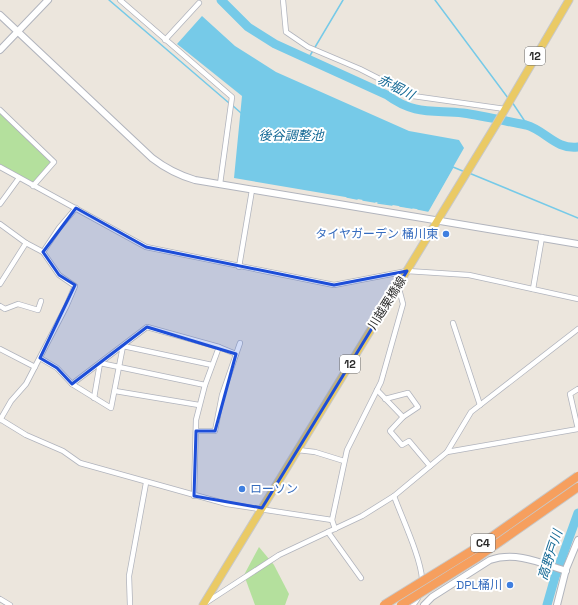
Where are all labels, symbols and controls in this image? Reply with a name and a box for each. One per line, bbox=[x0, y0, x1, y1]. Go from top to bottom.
road number: 12 bbox=[525, 47, 545, 65]
water label: 赤堀川 bbox=[375, 71, 419, 104]
water label: 後谷調整池 bbox=[258, 127, 325, 144]
place label: タイヤガーデン 桶川東 bbox=[315, 226, 438, 242]
marker: タイヤガーデン 桶川東 bbox=[441, 229, 451, 239]
street label: 川越栗橋線 bbox=[364, 273, 410, 333]
road number: 12 bbox=[340, 355, 360, 373]
place label: ローソン bbox=[250, 481, 298, 497]
marker: ローソン bbox=[237, 484, 247, 494]
water label: 高野戸川 bbox=[534, 526, 567, 582]
road number: C4 bbox=[471, 534, 495, 552]
place label: DPL桶川 bbox=[456, 577, 502, 593]
marker: DPL桶川 bbox=[505, 580, 515, 590]

